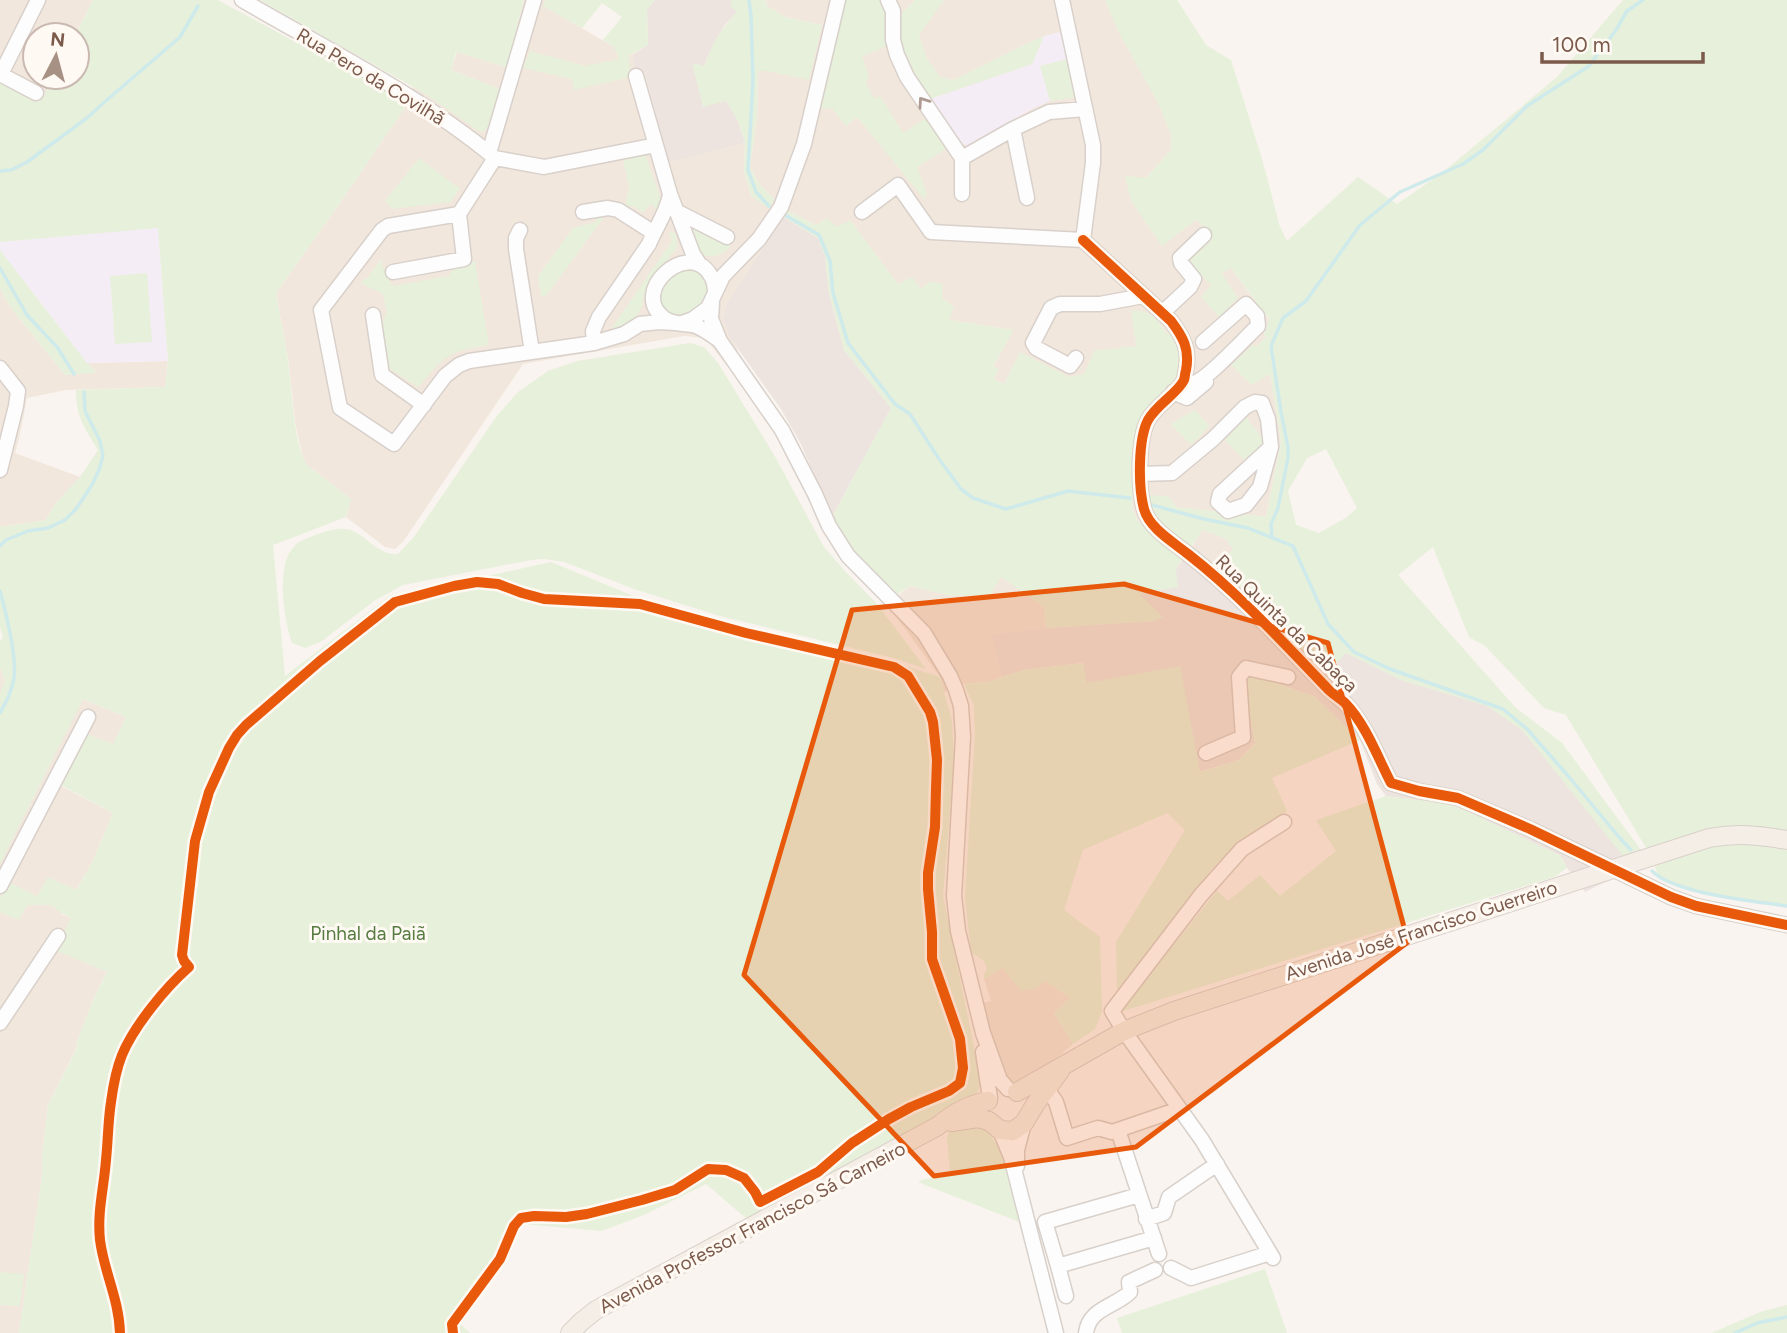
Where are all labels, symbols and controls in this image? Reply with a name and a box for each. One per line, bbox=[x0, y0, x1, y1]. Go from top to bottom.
north arrow bbox=[21, 21, 91, 91]
scale bar bbox=[1542, 21, 1703, 65]
street label: Rua Pero da Covilhã bbox=[292, 23, 449, 130]
text: N bbox=[49, 27, 66, 52]
text: 100 m bbox=[1552, 32, 1611, 57]
one-way arrow bbox=[919, 97, 931, 110]
street label: Rua Quinta da Cabaça bbox=[1211, 550, 1362, 697]
street label: Avenida José Francisco Guerreiro bbox=[1282, 876, 1560, 985]
park label: Pinhal da Paiã bbox=[310, 922, 426, 945]
street label: Avenida Professor Francisco Sá Carneiro bbox=[595, 1137, 909, 1318]

